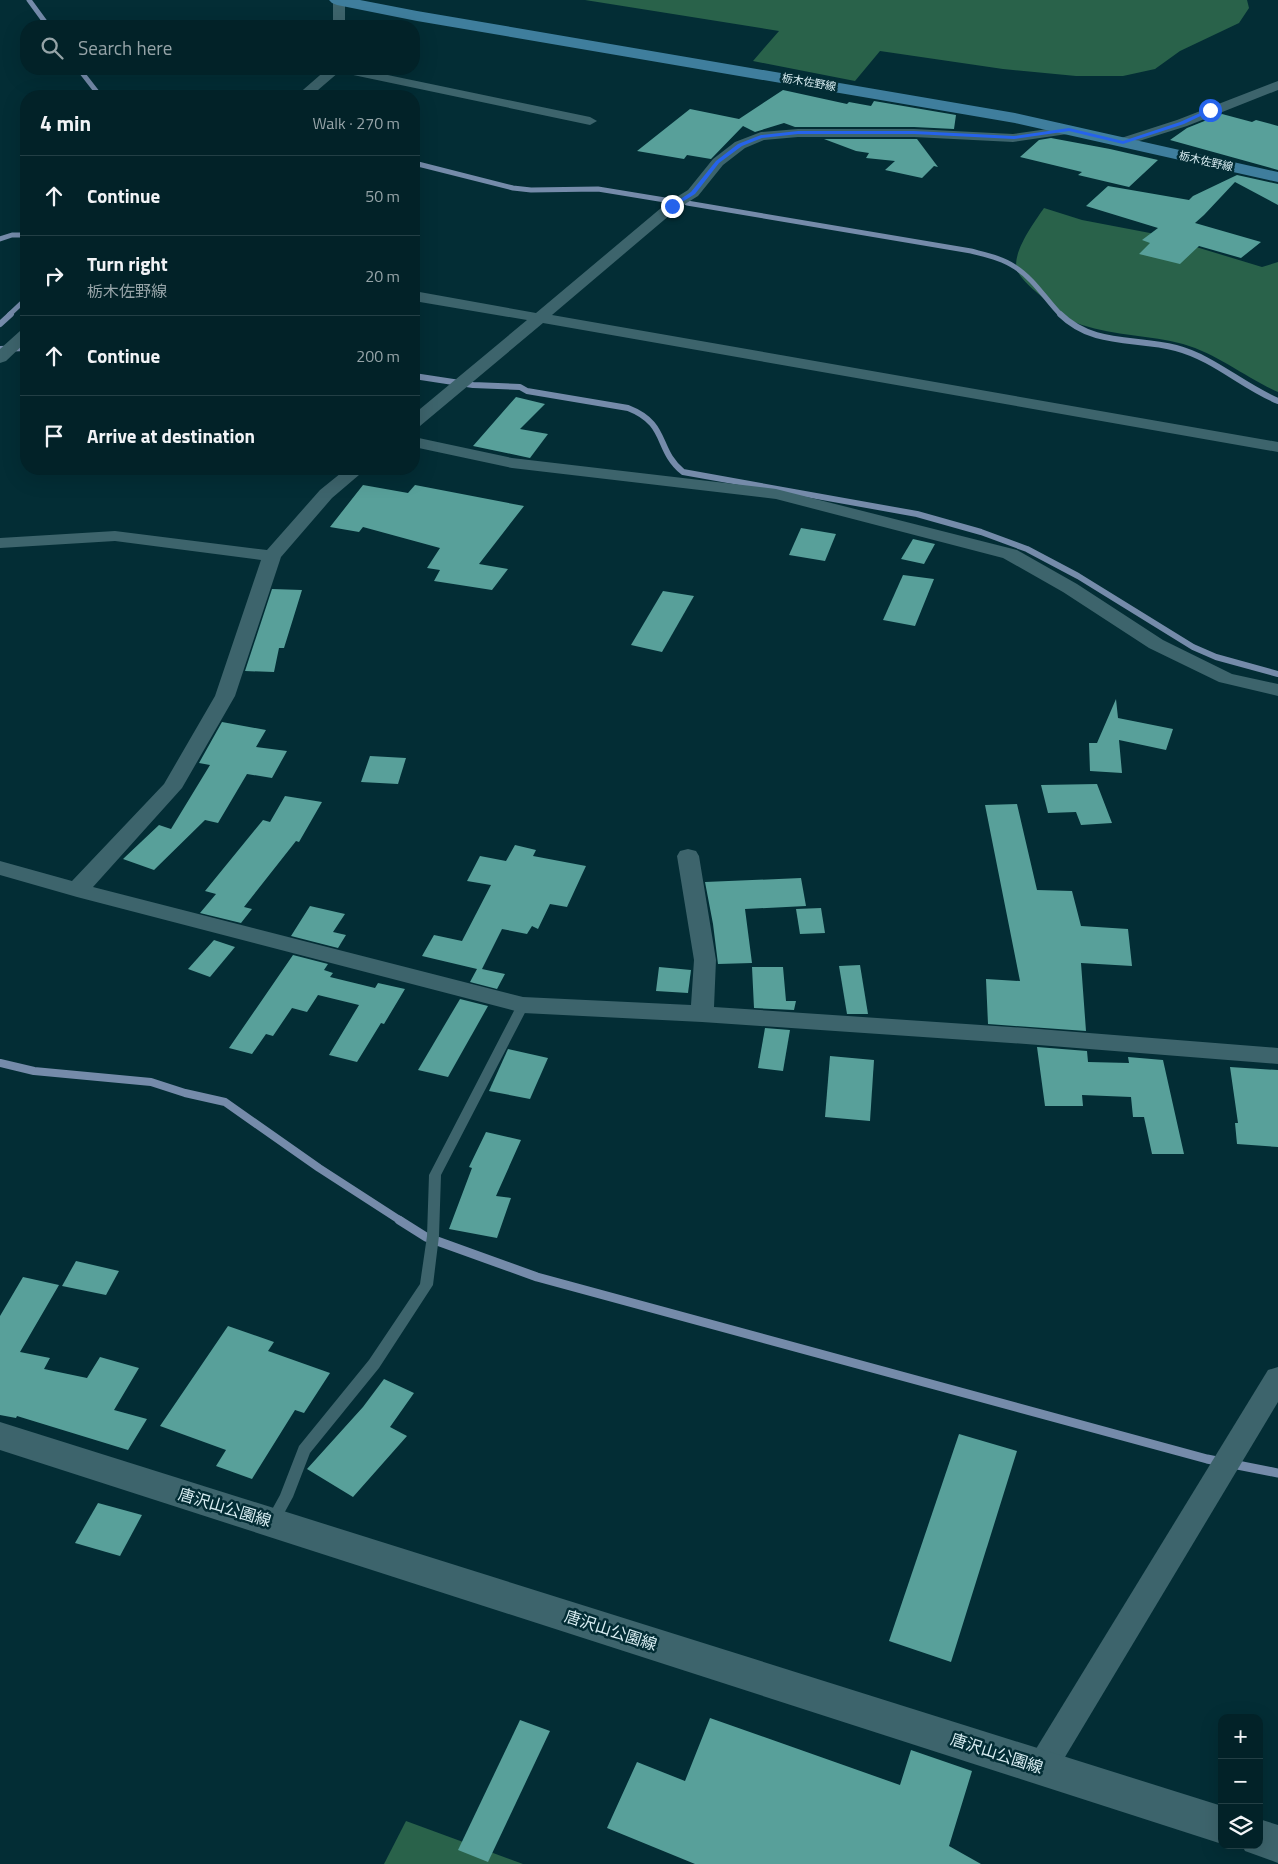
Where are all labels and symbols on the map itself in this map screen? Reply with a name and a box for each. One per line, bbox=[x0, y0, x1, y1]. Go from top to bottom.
street label: 栃木佐野線 bbox=[781, 69, 837, 95]
route start bbox=[1199, 99, 1222, 122]
street label: 栃木佐野線 bbox=[1177, 147, 1235, 175]
route end bbox=[661, 195, 684, 218]
street label: 唐沢山公園線 bbox=[176, 1481, 274, 1533]
street label: 唐沢山公園線 bbox=[562, 1604, 660, 1656]
street label: 唐沢山公園線 bbox=[948, 1727, 1046, 1779]

